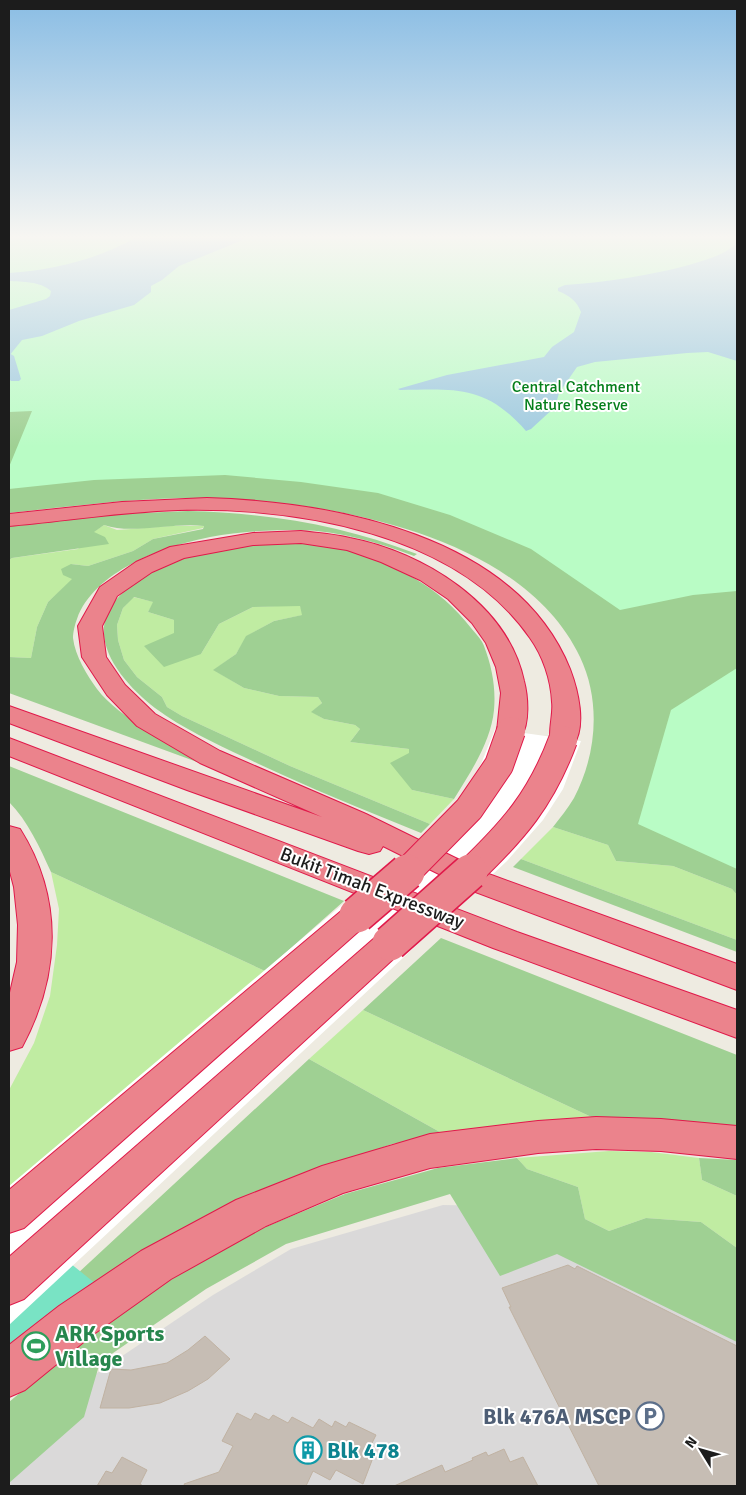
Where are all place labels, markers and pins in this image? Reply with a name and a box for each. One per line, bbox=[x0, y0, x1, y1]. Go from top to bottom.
place label: ARK Sports Village bbox=[55, 1320, 164, 1372]
sports icon: ARK Sports Village bbox=[21, 1331, 51, 1361]
parking icon: Blk 476A MSCP bbox=[635, 1401, 665, 1431]
place label: Blk 476A MSCP bbox=[483, 1403, 631, 1430]
building icon: Blk 478 bbox=[293, 1435, 323, 1465]
place label: Blk 478 bbox=[327, 1437, 400, 1464]

